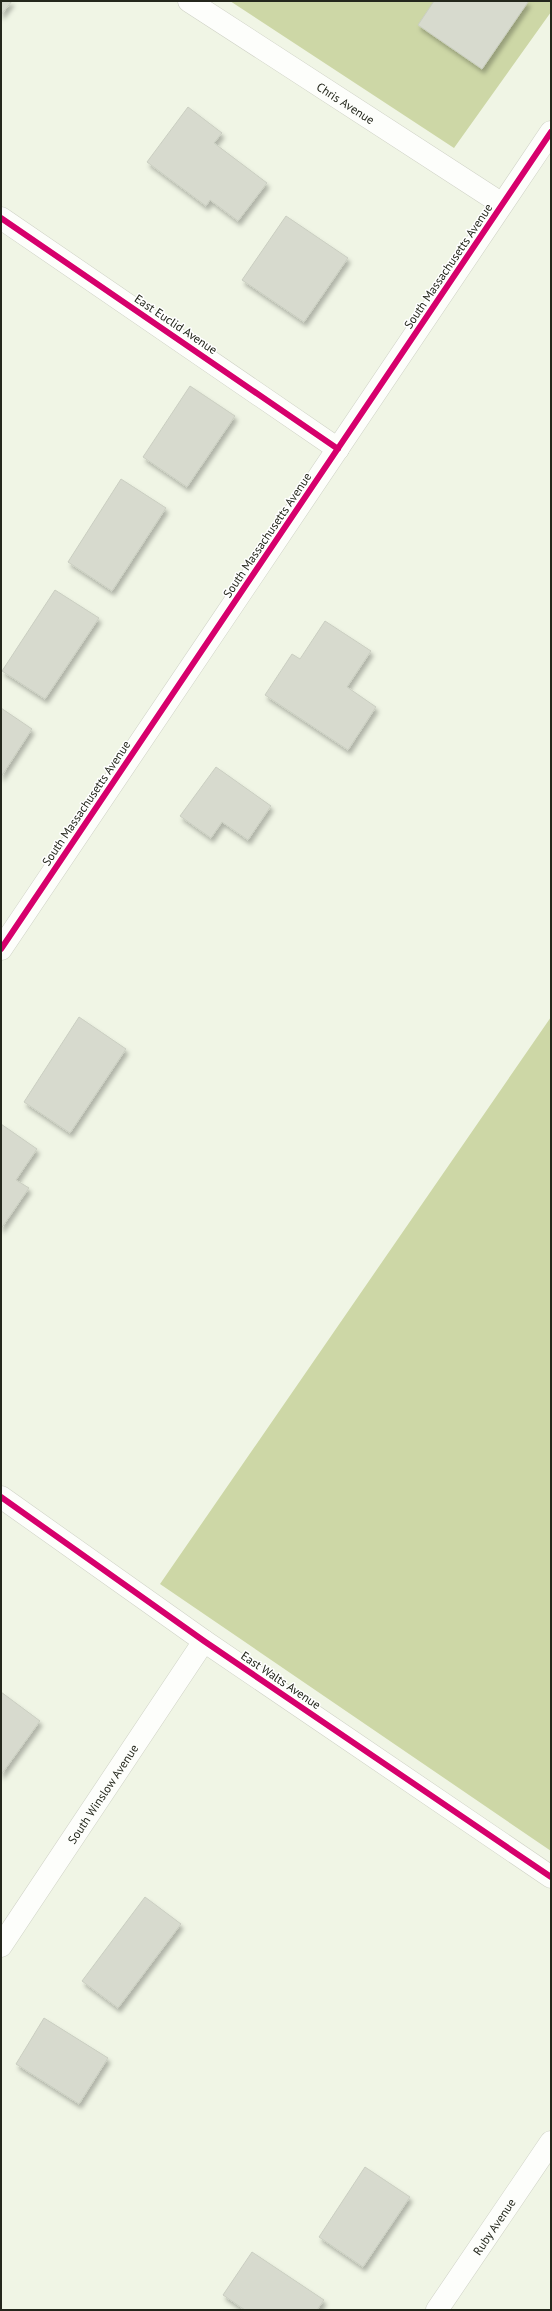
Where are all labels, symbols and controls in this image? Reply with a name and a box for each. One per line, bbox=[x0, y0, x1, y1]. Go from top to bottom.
street label: Chris Avenue bbox=[314, 78, 378, 127]
street label: South Massachusetts Avenue bbox=[400, 201, 496, 331]
street label: East Euclid Avenue bbox=[132, 291, 220, 357]
street label: South Massachusetts Avenue bbox=[219, 470, 315, 600]
street label: South Massachusetts Avenue bbox=[38, 738, 134, 868]
street label: East Walts Avenue bbox=[238, 1648, 324, 1712]
street label: South Winslow Avenue bbox=[64, 1741, 141, 1846]
street label: Ruby Avenue bbox=[469, 2195, 518, 2258]

